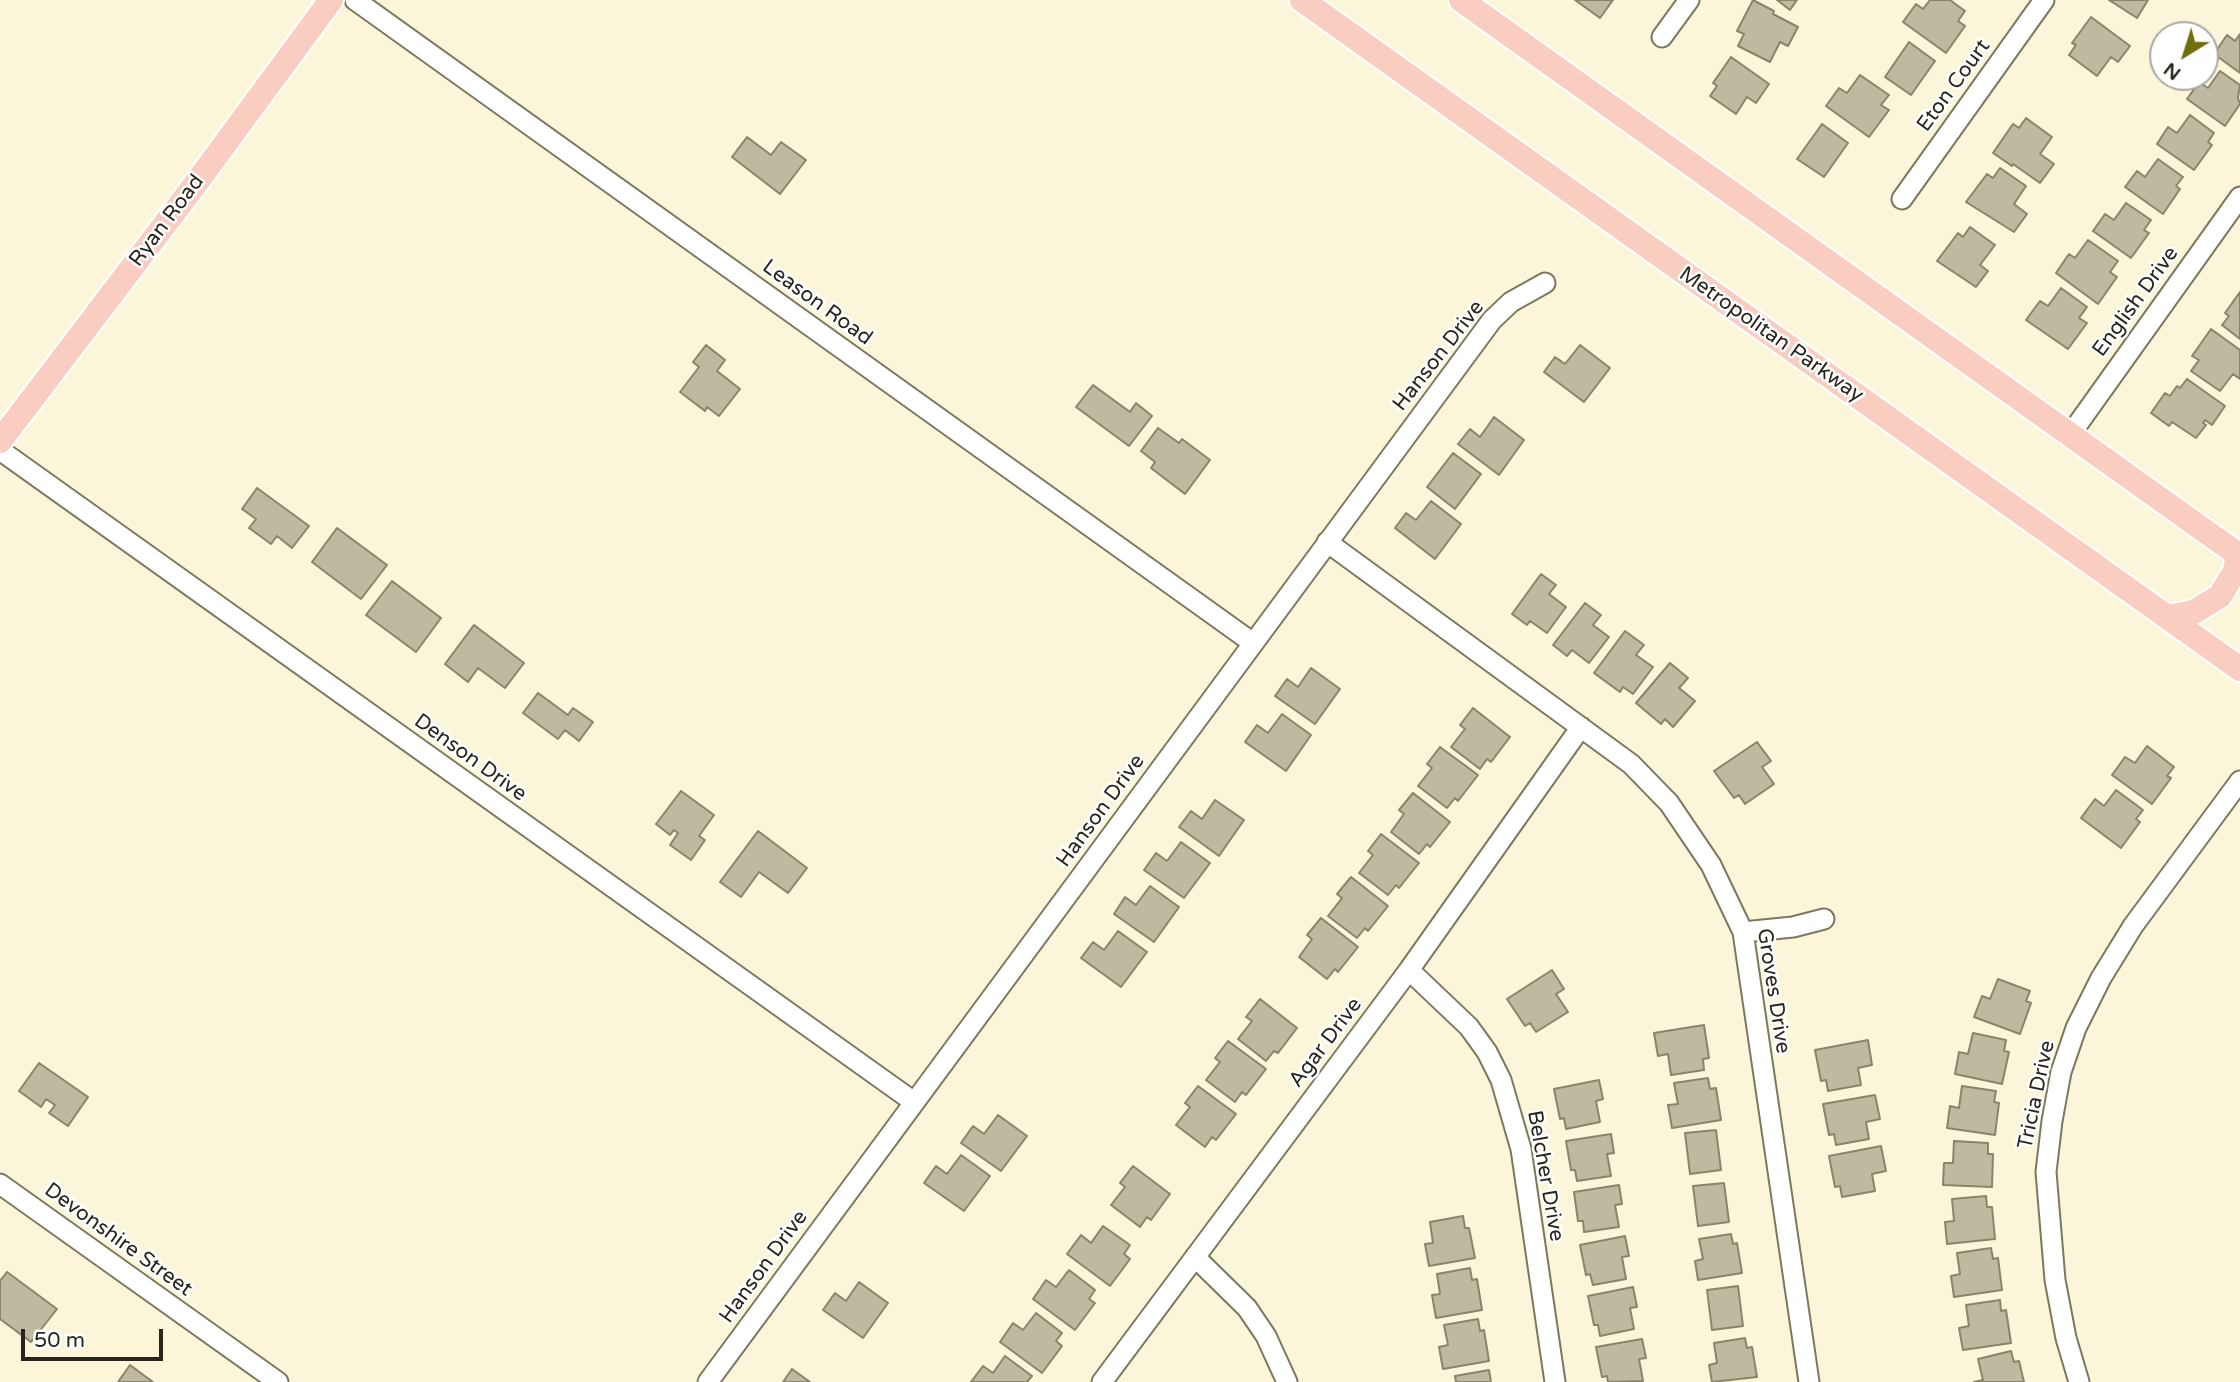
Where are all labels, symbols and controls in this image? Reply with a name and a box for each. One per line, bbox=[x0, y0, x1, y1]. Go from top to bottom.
north arrow bbox=[2149, 21, 2219, 91]
street label: Eton Court bbox=[1912, 35, 1996, 137]
text: N bbox=[2160, 58, 2185, 84]
street label: Ryan Road bbox=[124, 170, 210, 272]
street label: English Drive bbox=[2088, 242, 2184, 362]
street label: Leason Road bbox=[757, 255, 877, 351]
street label: Metropolitan Parkway bbox=[1674, 262, 1868, 408]
street label: Hanson Drive bbox=[1388, 296, 1490, 416]
street label: Denson Drive bbox=[409, 709, 531, 807]
street label: Hanson Drive bbox=[1052, 750, 1150, 872]
street label: Groves Drive bbox=[1751, 927, 1795, 1055]
street label: Agar Drive bbox=[1284, 993, 1368, 1093]
street label: Tricia Drive bbox=[2013, 1038, 2061, 1152]
street label: Belcher Drive bbox=[1521, 1108, 1569, 1244]
street label: Devonshire Street bbox=[39, 1178, 197, 1302]
street label: Hanson Drive bbox=[715, 1206, 813, 1328]
scale bar bbox=[24, 1316, 166, 1360]
text: 50 m bbox=[34, 1328, 85, 1353]

